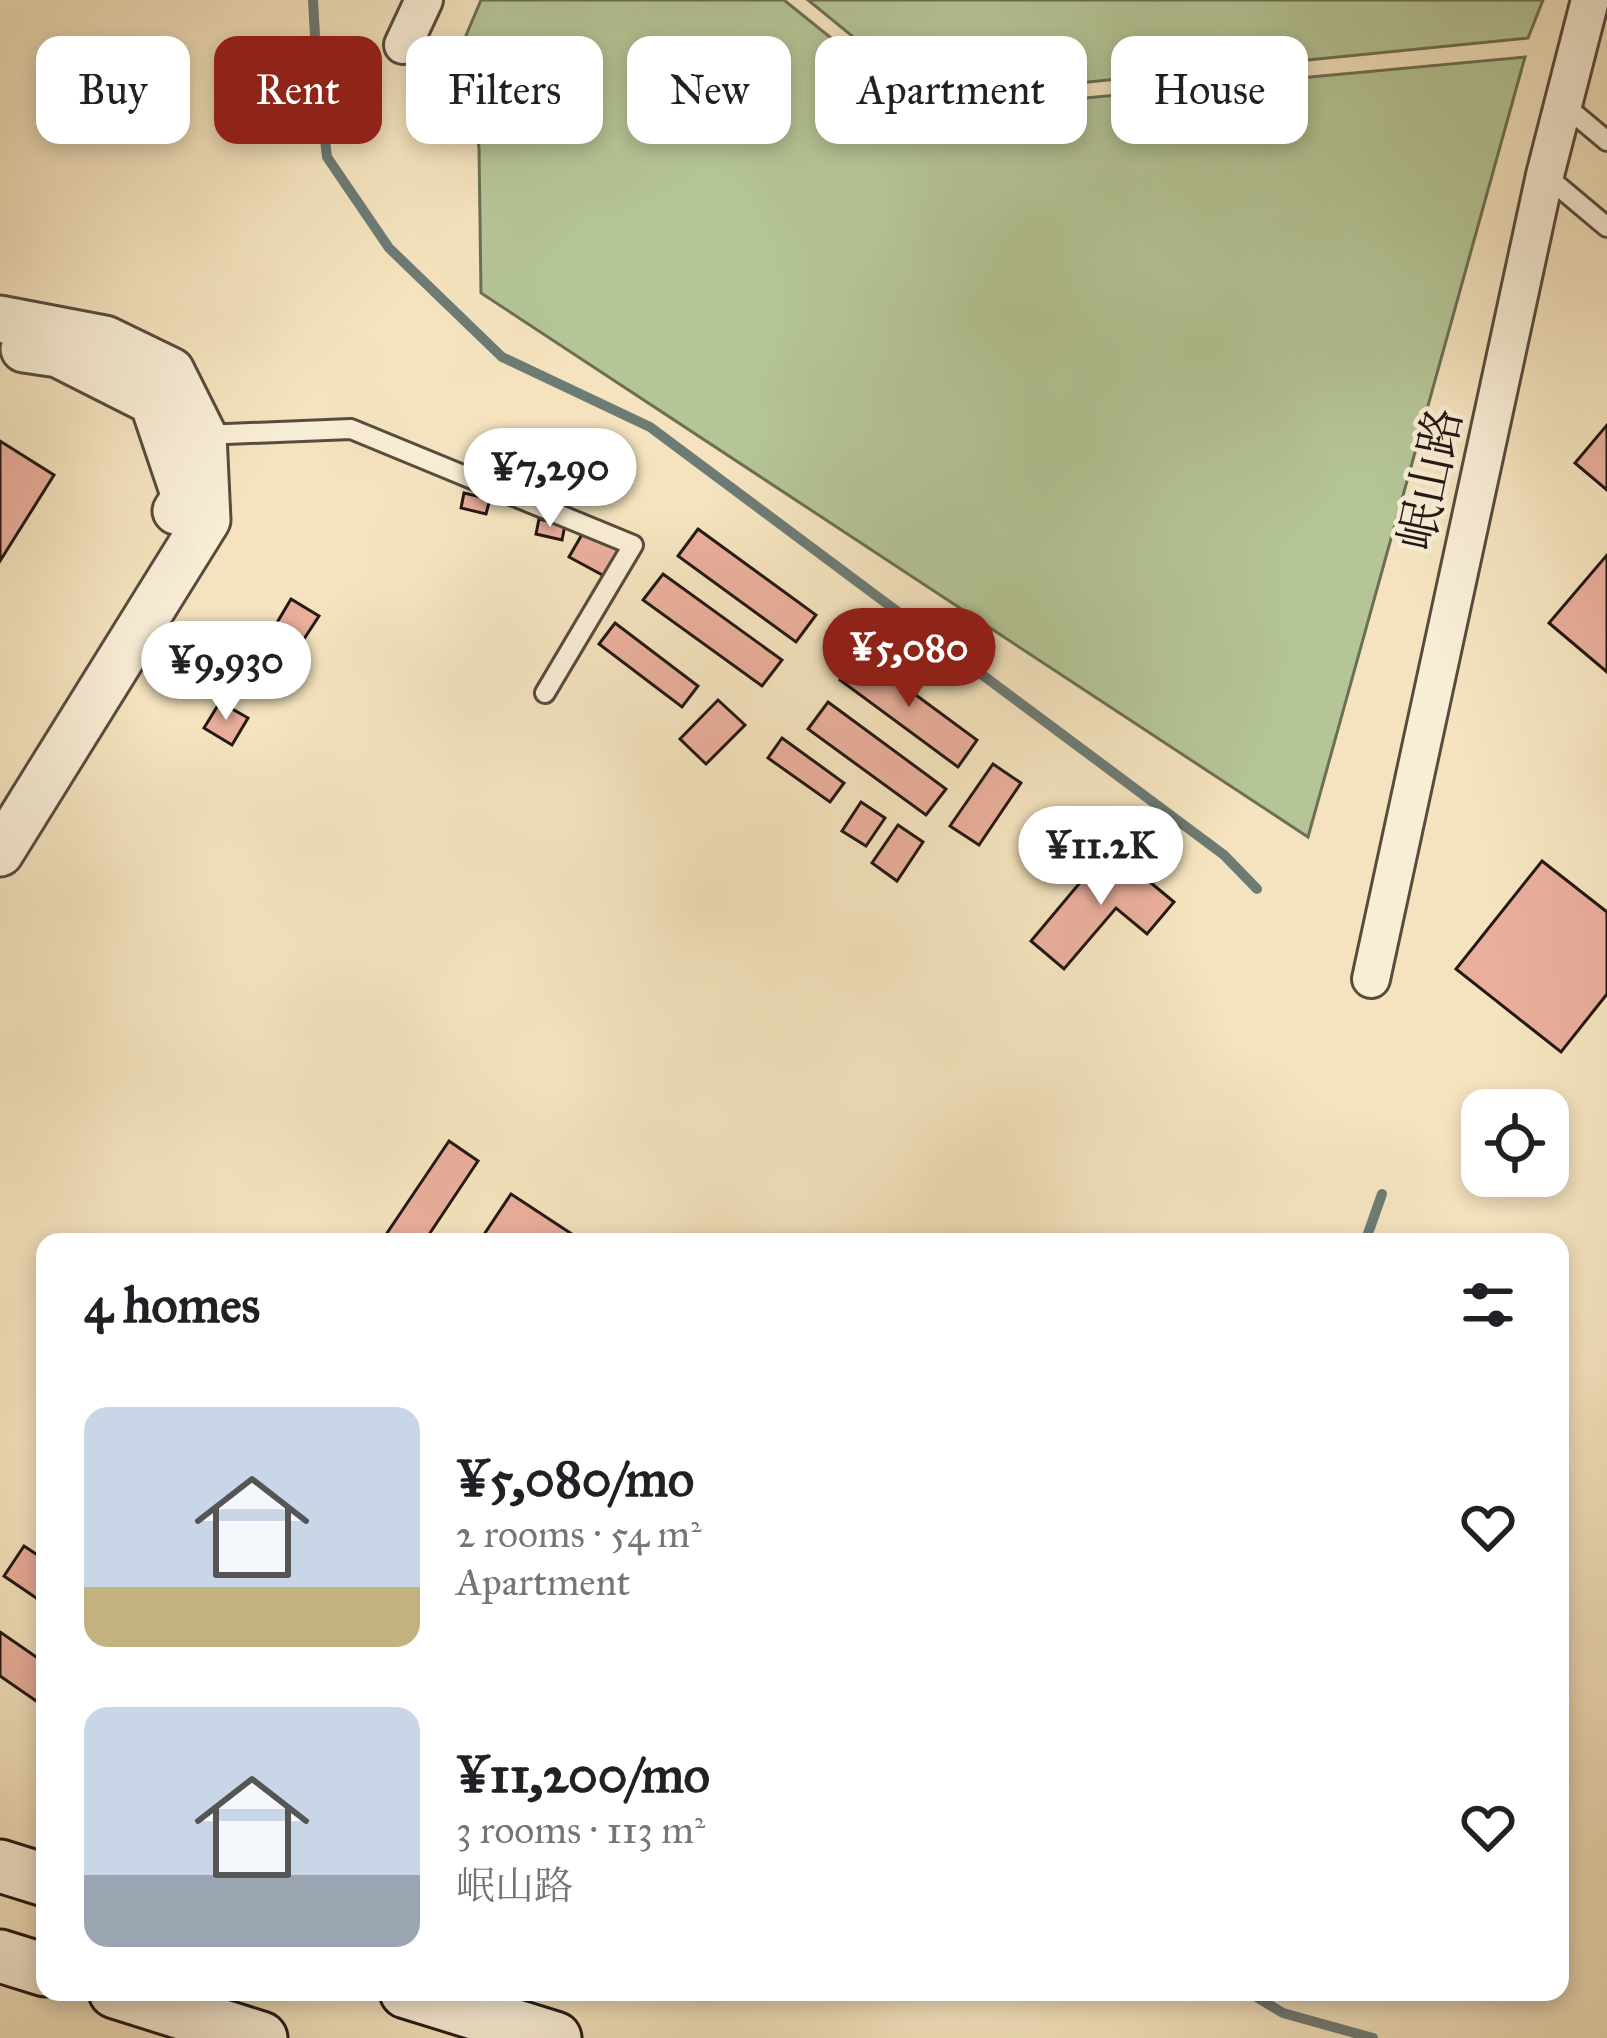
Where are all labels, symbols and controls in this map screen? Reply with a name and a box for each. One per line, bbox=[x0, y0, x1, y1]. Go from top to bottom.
chip: Buy bbox=[36, 36, 190, 144]
chip: Rent bbox=[214, 36, 382, 144]
chip: Filters bbox=[406, 36, 603, 144]
chip: New bbox=[627, 36, 791, 144]
chip: Apartment bbox=[815, 36, 1087, 144]
chip: House bbox=[1111, 36, 1308, 144]
street label: 岷山路 bbox=[1386, 402, 1474, 556]
pin: ¥7,290 bbox=[452, 428, 648, 530]
text: ¥7,290 bbox=[491, 443, 609, 491]
pin: ¥5,080 bbox=[811, 608, 1007, 710]
pin: ¥9,930 bbox=[128, 621, 324, 723]
text: ¥5,080 bbox=[850, 623, 968, 671]
text: ¥9,930 bbox=[168, 636, 284, 684]
pin: ¥11.2K bbox=[1003, 806, 1199, 908]
text: ¥11.2K bbox=[1045, 821, 1157, 869]
map controls bbox=[1461, 1089, 1569, 1197]
button: locate bbox=[1461, 1089, 1569, 1197]
icon: filters bbox=[1455, 1272, 1521, 1338]
text: 4 homes bbox=[84, 1274, 260, 1336]
text: ¥5,080/mo bbox=[456, 1448, 694, 1510]
icon: home bbox=[180, 1455, 324, 1599]
icon: heart bbox=[1455, 1494, 1521, 1560]
text: 2 rooms · 54 m² bbox=[456, 1510, 701, 1558]
text: Apartment bbox=[456, 1558, 630, 1606]
text: ¥11,200/mo bbox=[456, 1744, 710, 1806]
icon: home bbox=[180, 1755, 324, 1899]
icon: heart bbox=[1455, 1794, 1521, 1860]
text: 3 rooms · 113 m² bbox=[456, 1806, 705, 1854]
text: 岷山路 bbox=[456, 1862, 573, 1910]

